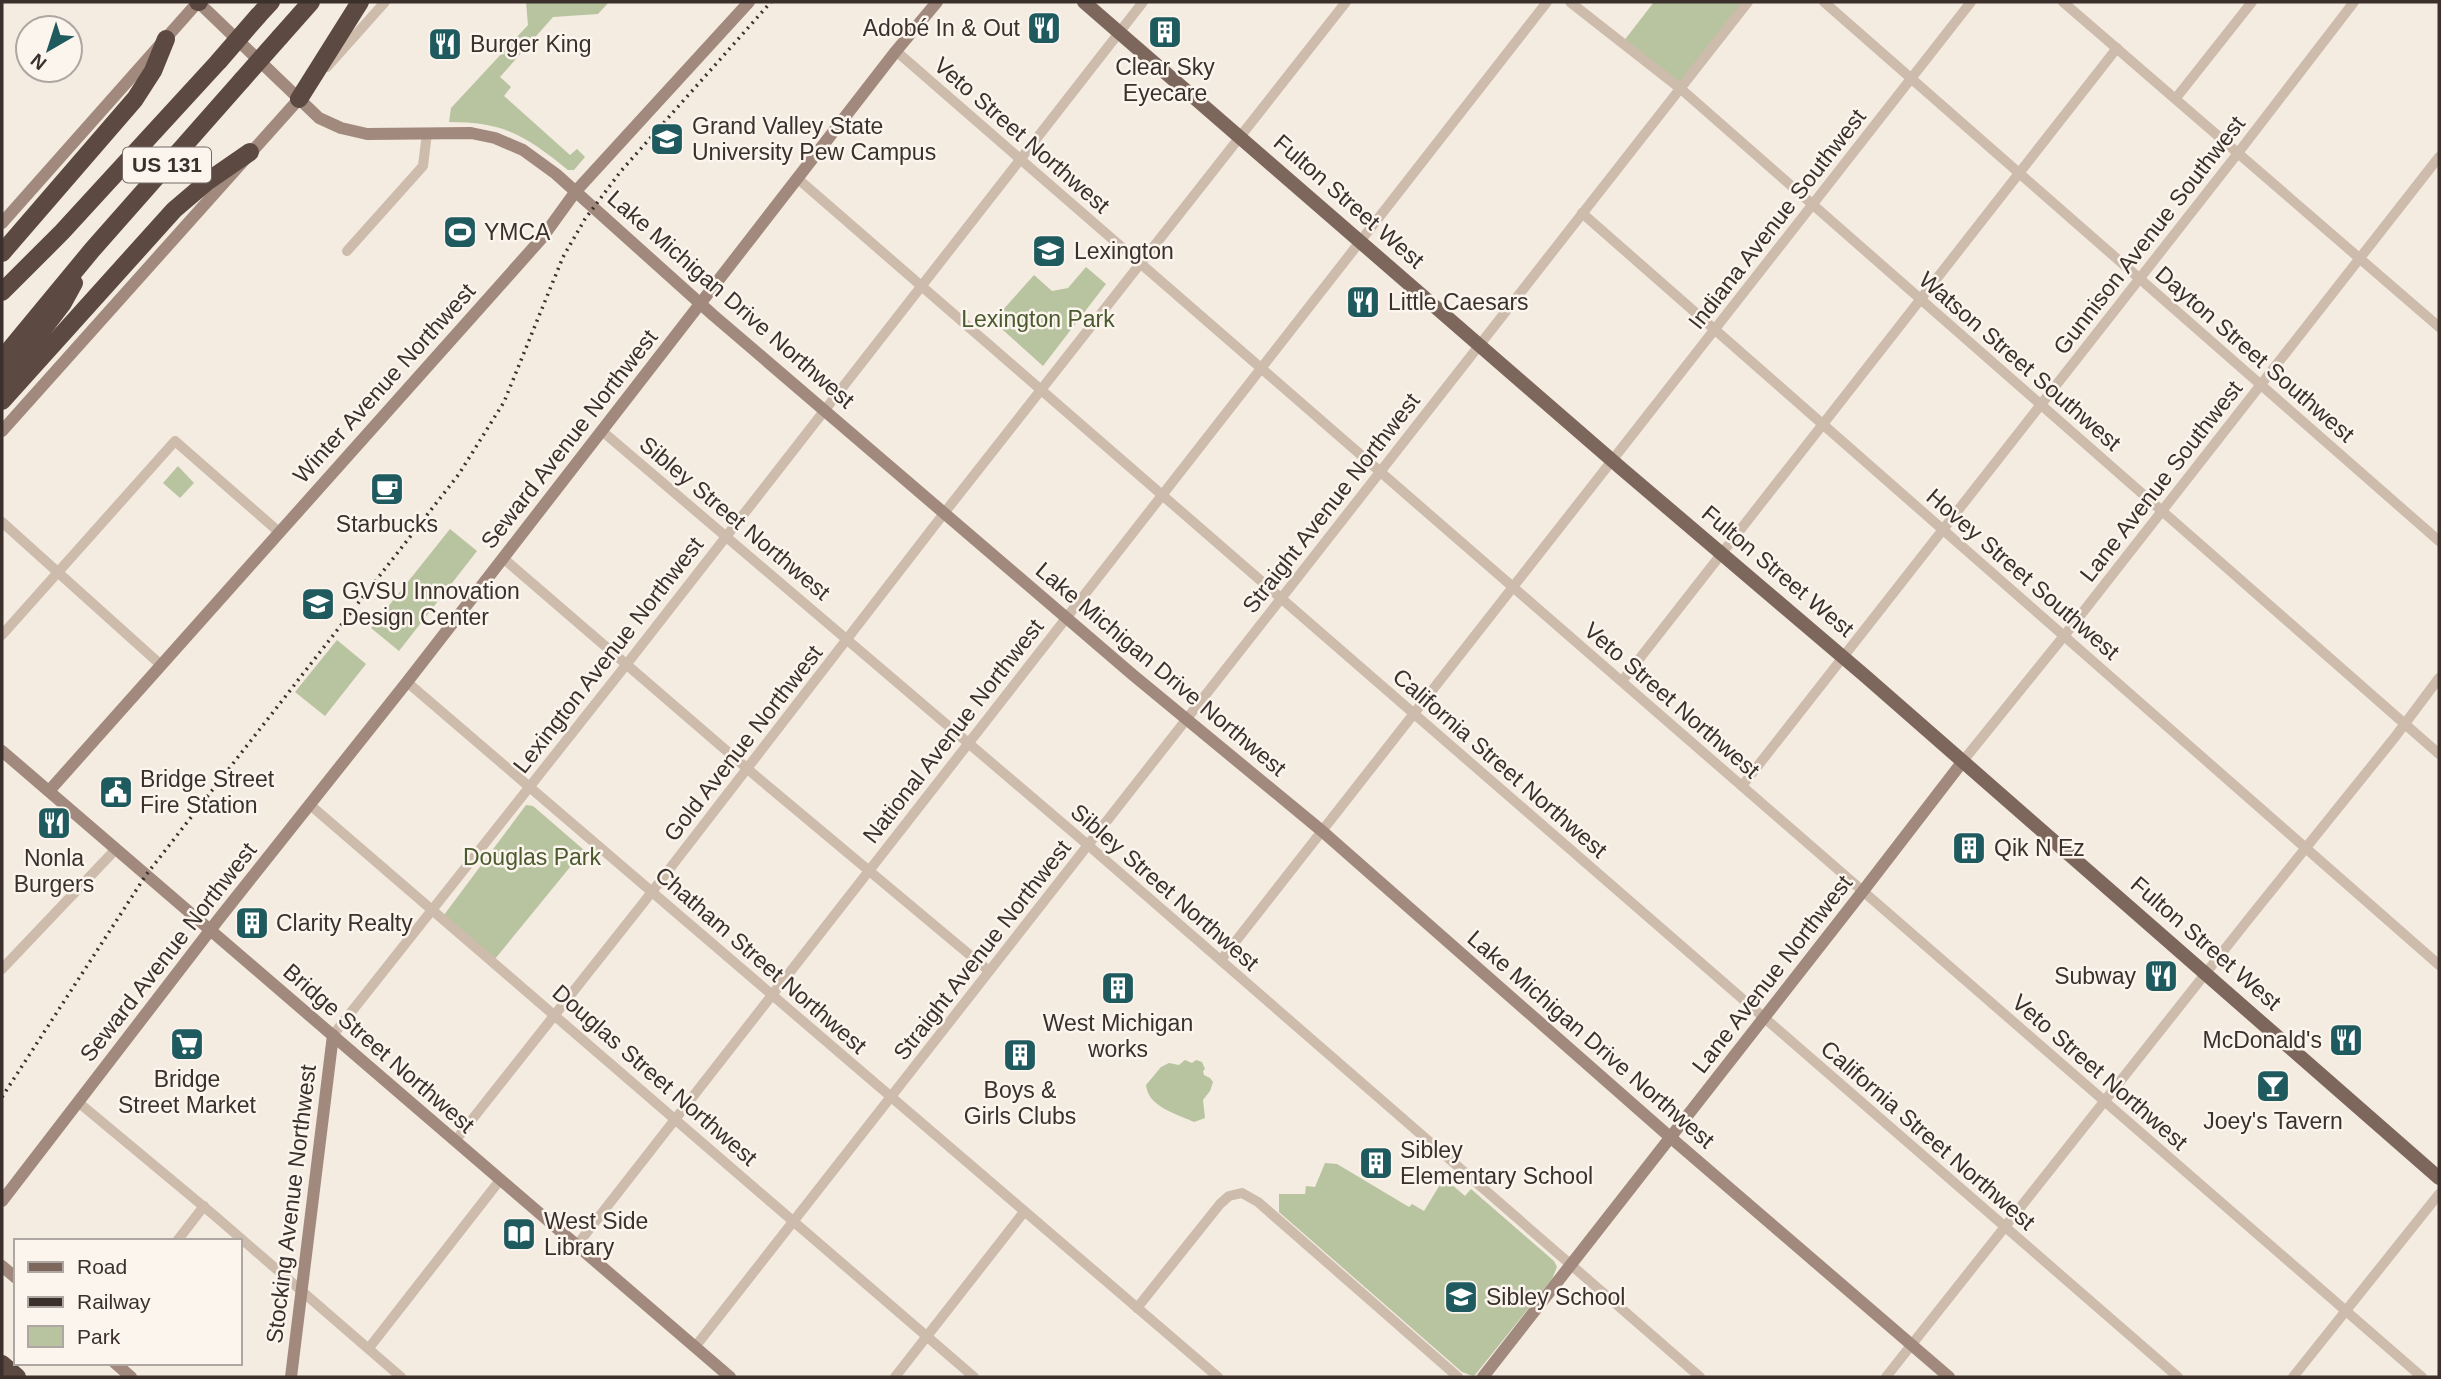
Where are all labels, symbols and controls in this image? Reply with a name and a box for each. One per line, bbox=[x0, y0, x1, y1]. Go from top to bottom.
restaurant icon: Adobé In & Out bbox=[1025, 9, 1063, 47]
building icon: Clear Sky Eyecare bbox=[1146, 13, 1184, 51]
north arrow bbox=[14, 14, 84, 84]
place label: Adobé In & Out bbox=[863, 15, 1021, 41]
restaurant icon: Burger King bbox=[426, 25, 464, 63]
place label: Burger King bbox=[470, 31, 591, 57]
text: N bbox=[27, 49, 51, 74]
street label: Veto Street Northwest bbox=[929, 52, 1115, 219]
place label: Clear Sky Eyecare bbox=[1115, 54, 1215, 106]
street label: Indiana Avenue Southwest bbox=[1683, 103, 1871, 334]
street label: Gunnison Avenue Southwest bbox=[2048, 110, 2250, 359]
place label: Grand Valley State University Pew Campus bbox=[692, 113, 936, 165]
school or university icon: Grand Valley State University Pew Campus bbox=[648, 120, 686, 158]
street label: Fulton Street West bbox=[1269, 129, 1430, 274]
road number: US 131 bbox=[123, 148, 211, 182]
street label: Lake Michigan Drive Northwest bbox=[602, 185, 860, 414]
sports icon: YMCA bbox=[441, 213, 479, 251]
place label: YMCA bbox=[484, 219, 551, 245]
school or university icon: Lexington bbox=[1030, 232, 1068, 270]
place label: Lexington bbox=[1074, 238, 1174, 264]
street label: Dayton Street Southwest bbox=[2150, 261, 2360, 448]
street label: Watson Street Southwest bbox=[1914, 266, 2127, 456]
street label: Winter Avenue Northwest bbox=[288, 278, 481, 488]
restaurant icon: Little Caesars bbox=[1344, 283, 1382, 321]
place label: Little Caesars bbox=[1388, 289, 1529, 315]
park label: Lexington Park bbox=[961, 306, 1115, 332]
street label: Seward Avenue Northwest bbox=[475, 324, 663, 554]
street label: Lane Avenue Southwest bbox=[2075, 375, 2248, 587]
street label: Straight Avenue Northwest bbox=[1237, 387, 1425, 618]
street label: Sibley Street Northwest bbox=[635, 431, 836, 606]
cafe icon: Starbucks bbox=[368, 470, 406, 508]
street label: Hovey Street Southwest bbox=[1921, 483, 2125, 665]
street label: Fulton Street West bbox=[1697, 500, 1860, 642]
place label: Starbucks bbox=[336, 511, 438, 537]
street label: Lexington Avenue Northwest bbox=[508, 531, 709, 778]
street label: Lake Michigan Drive Northwest bbox=[1031, 557, 1292, 782]
place label: GVSU Innovation Design Center bbox=[342, 578, 520, 630]
school or university icon: GVSU Innovation Design Center bbox=[299, 585, 337, 623]
street label: National Avenue Northwest bbox=[857, 613, 1049, 848]
street label: Veto Street Northwest bbox=[1579, 617, 1765, 784]
street label: Gold Avenue Northwest bbox=[658, 639, 828, 846]
street label: California Street Northwest bbox=[1388, 663, 1613, 863]
place label: Bridge Street Fire Station bbox=[140, 766, 275, 818]
public building icon: Bridge Street Fire Station bbox=[97, 773, 135, 811]
street label: Sibley Street Northwest bbox=[1066, 798, 1265, 976]
restaurant icon: Nonla Burgers bbox=[35, 804, 73, 842]
building icon: Qik N Ez bbox=[1950, 829, 1988, 867]
street label: Straight Avenue Northwest bbox=[888, 834, 1076, 1065]
place label: Qik N Ez bbox=[1994, 835, 2085, 861]
street label: Seward Avenue Northwest bbox=[74, 837, 262, 1067]
park label: Douglas Park bbox=[463, 844, 602, 870]
place label: Nonla Burgers bbox=[14, 845, 94, 897]
street label: Chatham Street Northwest bbox=[650, 861, 872, 1059]
street label: Lane Avenue Northwest bbox=[1687, 869, 1858, 1078]
street label: Fulton Street West bbox=[2126, 871, 2287, 1016]
building icon: Clarity Realty bbox=[233, 904, 271, 942]
place label: Clarity Realty bbox=[276, 910, 413, 936]
street label: Lake Michigan Drive Northwest bbox=[1462, 925, 1720, 1154]
restaurant icon: Subway bbox=[2142, 957, 2180, 995]
street label: Bridge Street Northwest bbox=[278, 958, 480, 1138]
place label: Subway bbox=[2054, 963, 2136, 989]
building icon: West Michigan works bbox=[1099, 969, 1137, 1007]
street label: Douglas Street Northwest bbox=[548, 979, 763, 1171]
street label: Veto Street Northwest bbox=[2007, 989, 2193, 1156]
place label: West Michigan works bbox=[1043, 1010, 1193, 1062]
restaurant icon: McDonald's bbox=[2327, 1021, 2365, 1059]
supermarket icon: Bridge Street Market bbox=[168, 1025, 206, 1063]
place label: McDonald's bbox=[2203, 1027, 2322, 1053]
street label: California Street Northwest bbox=[1816, 1035, 2041, 1235]
building icon: Boys & Girls Clubs bbox=[1001, 1036, 1039, 1074]
street label: Stocking Avenue Northwest bbox=[261, 1062, 321, 1345]
place label: Bridge Street Market bbox=[118, 1066, 257, 1118]
bar icon: Joey's Tavern bbox=[2254, 1067, 2292, 1105]
place label: Boys & Girls Clubs bbox=[964, 1077, 1076, 1129]
place label: Joey's Tavern bbox=[2203, 1108, 2343, 1134]
place label: Sibley Elementary School bbox=[1400, 1137, 1593, 1189]
building icon: Sibley Elementary School bbox=[1357, 1144, 1395, 1182]
place label: West Side Library bbox=[544, 1208, 648, 1260]
library icon: West Side Library bbox=[500, 1215, 538, 1253]
legend bbox=[14, 1239, 242, 1365]
text: Road bbox=[77, 1255, 127, 1278]
school or university icon: Sibley School bbox=[1442, 1278, 1480, 1316]
place label: Sibley School bbox=[1486, 1284, 1625, 1310]
text: Railway bbox=[77, 1290, 151, 1313]
text: Park bbox=[77, 1325, 121, 1348]

